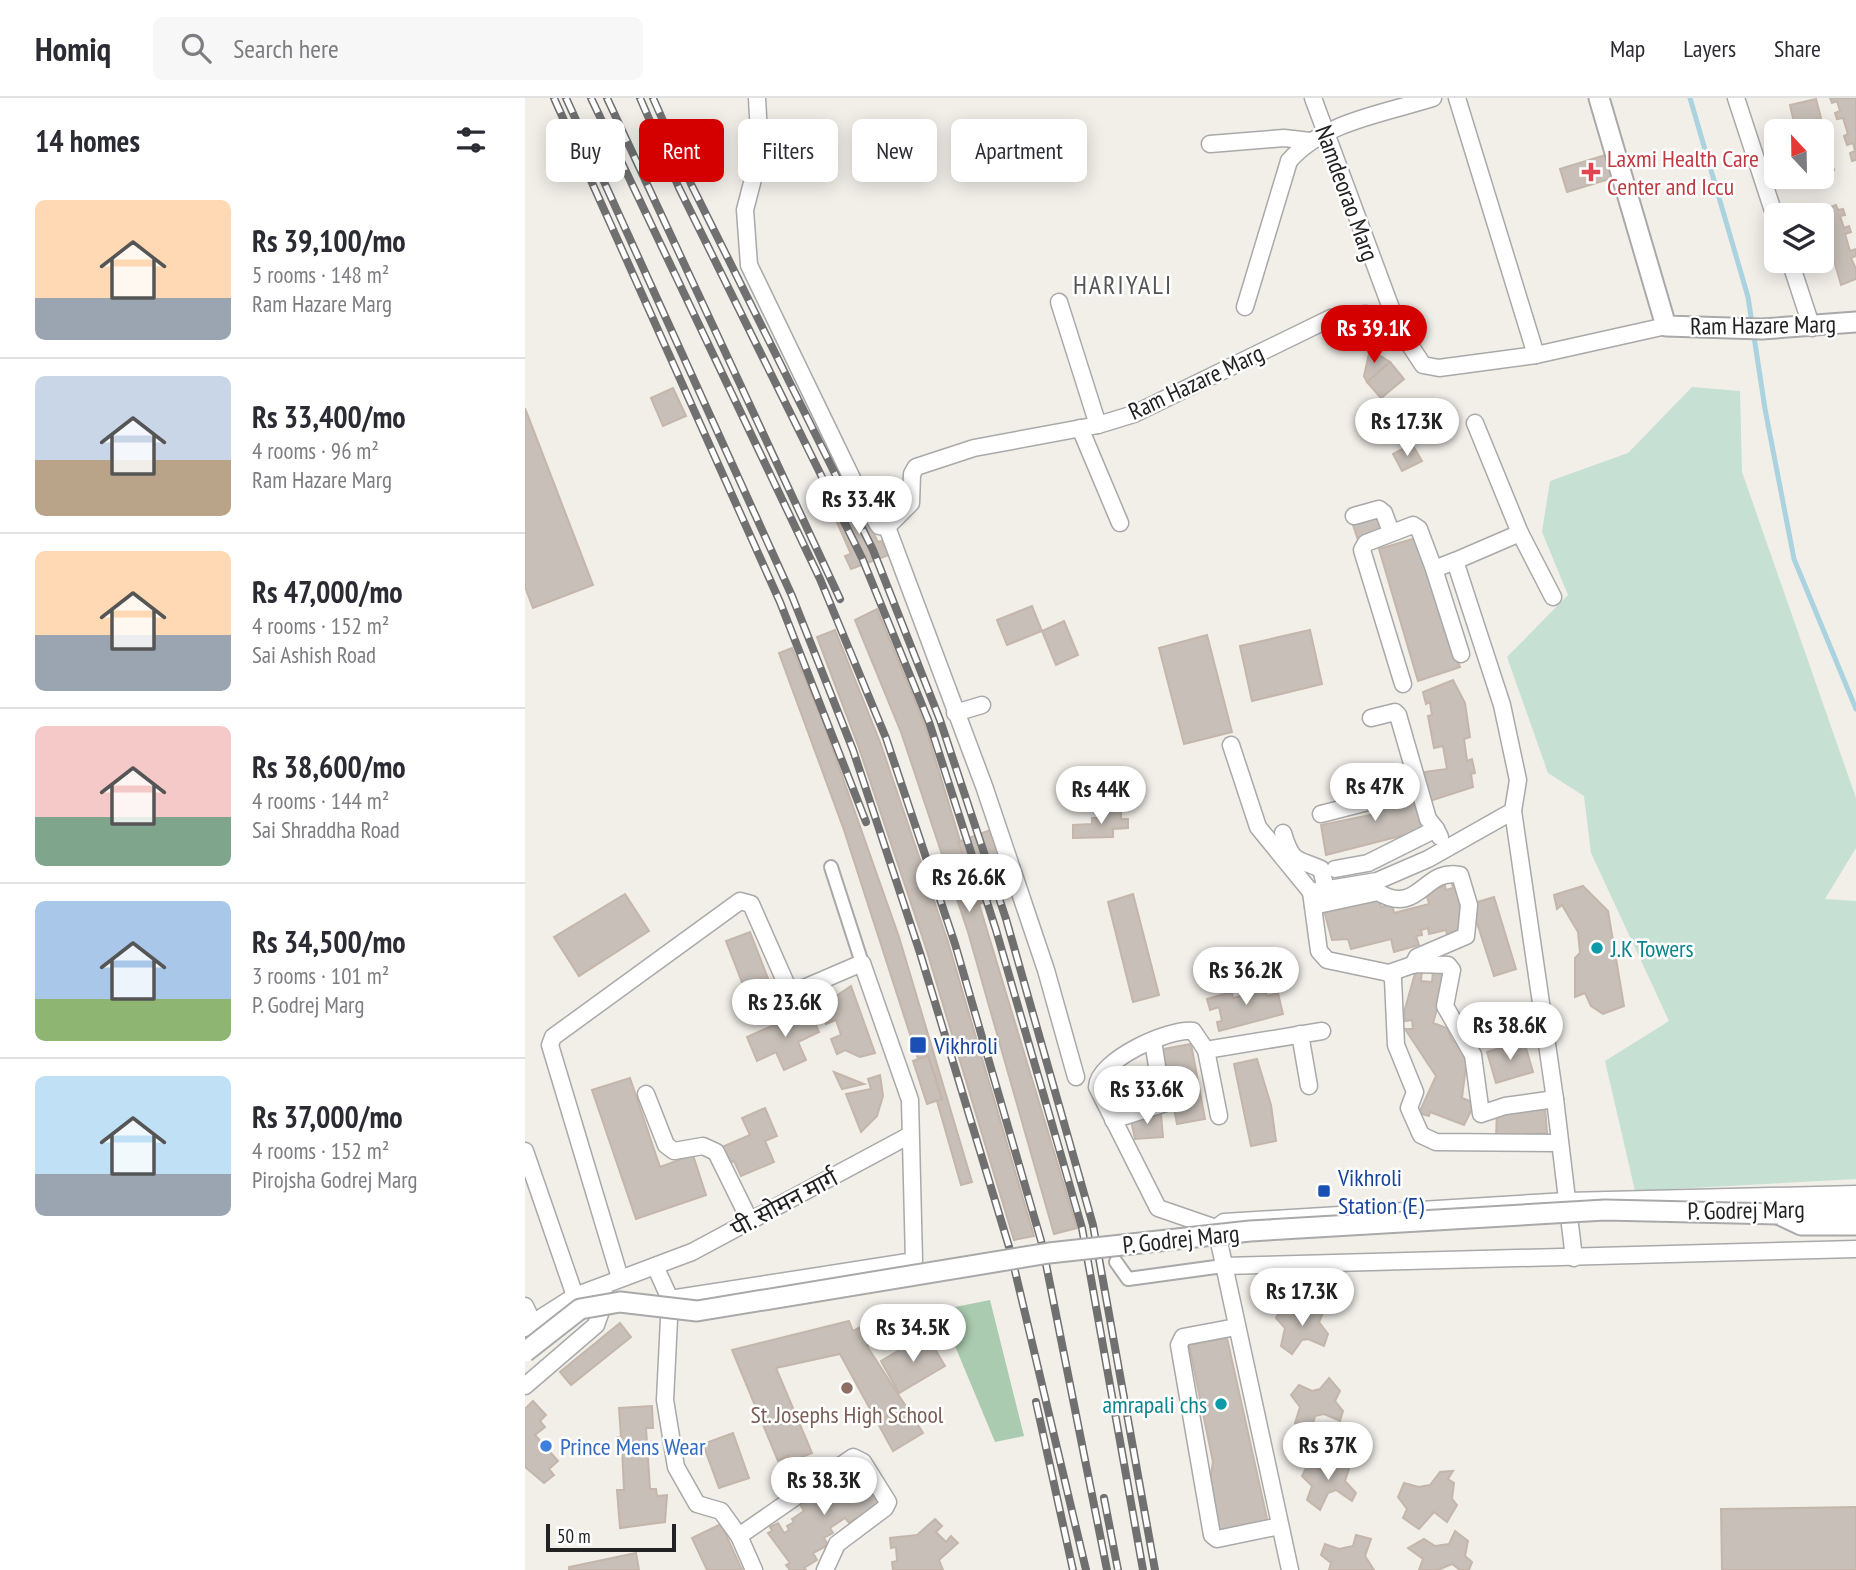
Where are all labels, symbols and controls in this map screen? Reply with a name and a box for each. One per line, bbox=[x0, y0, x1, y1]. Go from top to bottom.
search box bbox=[153, 17, 643, 80]
text: Homiq bbox=[35, 27, 111, 70]
icon: search bbox=[177, 29, 215, 67]
text: Search here bbox=[233, 32, 339, 65]
text: Map bbox=[1610, 33, 1645, 64]
text: Layers bbox=[1683, 33, 1736, 64]
text: Share bbox=[1774, 33, 1821, 64]
chip: Buy bbox=[546, 119, 625, 182]
chip: Rent bbox=[639, 119, 724, 182]
chip: Filters bbox=[738, 119, 838, 182]
chip: New bbox=[852, 119, 937, 182]
chip: Apartment bbox=[951, 119, 1087, 182]
north arrow bbox=[1764, 119, 1834, 189]
map controls bbox=[1764, 119, 1834, 273]
text: 14 homes bbox=[35, 121, 140, 160]
icon: filters bbox=[452, 121, 490, 159]
street label: Namdeorao Marg bbox=[1308, 121, 1386, 265]
place label: Laxmi Health Care Center and Iccu bbox=[1607, 143, 1759, 202]
marker: Laxmi Health Care Center and Iccu bbox=[1581, 162, 1601, 182]
button: layers bbox=[1764, 203, 1834, 273]
text: Rs 39,100/mo bbox=[252, 221, 406, 260]
icon: home bbox=[91, 228, 175, 312]
text: 5 rooms · 148 m² bbox=[252, 260, 389, 289]
district label: HARIYALI bbox=[1073, 268, 1173, 301]
text: Ram Hazare Marg bbox=[252, 289, 392, 318]
pin: Rs 39.1K bbox=[1302, 306, 1446, 365]
street label: Ram Hazare Marg bbox=[1690, 308, 1836, 342]
text: Rs 39.1K bbox=[1337, 313, 1411, 342]
street label: Ram Hazare Marg bbox=[1123, 337, 1269, 427]
text: Rs 33,400/mo bbox=[252, 397, 406, 436]
pin: Rs 17.3K bbox=[1335, 398, 1479, 458]
icon: home bbox=[91, 404, 175, 488]
text: Rs 17.3K bbox=[1371, 406, 1443, 435]
text: 4 rooms · 96 m² bbox=[252, 436, 379, 465]
text: Ram Hazare Marg bbox=[252, 465, 392, 494]
pin: Rs 33.4K bbox=[787, 476, 931, 536]
text: Rs 33.4K bbox=[822, 484, 896, 513]
text: Rs 47,000/mo bbox=[252, 572, 403, 611]
icon: home bbox=[91, 579, 175, 663]
text: 4 rooms · 152 m² bbox=[252, 611, 389, 640]
text: Sai Ashish Road bbox=[252, 640, 376, 669]
text: Rs 38,600/mo bbox=[252, 747, 406, 786]
icon: home bbox=[91, 754, 175, 838]
pin: Rs 47K bbox=[1318, 764, 1432, 823]
pin: Rs 44K bbox=[1044, 766, 1158, 826]
text: Rs 47K bbox=[1346, 771, 1404, 800]
text: Rs 44K bbox=[1072, 774, 1130, 803]
text: 4 rooms · 144 m² bbox=[252, 786, 389, 815]
text: Sai Shraddha Road bbox=[252, 815, 400, 844]
pin: Rs 26.6K bbox=[897, 854, 1041, 914]
text: Rs 26.6K bbox=[932, 862, 1006, 891]
text: Rs 34,500/mo bbox=[252, 922, 406, 961]
icon: home bbox=[91, 929, 175, 1013]
place label: J.K Towers bbox=[1610, 933, 1694, 964]
marker: J.K Towers bbox=[1589, 940, 1605, 956]
pin: Rs 36.2K bbox=[1174, 948, 1318, 1007]
text: Rs 36.2K bbox=[1209, 955, 1283, 984]
text: 3 rooms · 101 m² bbox=[252, 961, 389, 990]
pin: Rs 23.6K bbox=[713, 979, 857, 1039]
text: Rs 23.6K bbox=[748, 987, 822, 1016]
text: P. Godrej Marg bbox=[252, 990, 364, 1019]
pin: Rs 38.6K bbox=[1438, 1002, 1582, 1062]
text: Rs 38.6K bbox=[1473, 1010, 1547, 1039]
place label: Vikhroli bbox=[933, 1030, 998, 1061]
marker: Vikhroli bbox=[908, 1035, 928, 1055]
pin: Rs 33.6K bbox=[1075, 1066, 1219, 1126]
text: Rs 33.6K bbox=[1110, 1074, 1184, 1103]
text: Rs 37,000/mo bbox=[252, 1097, 403, 1136]
icon: home bbox=[91, 1104, 175, 1188]
text: 4 rooms · 152 m² bbox=[252, 1136, 389, 1165]
street label: पी. सोमन मार्ग bbox=[725, 1161, 844, 1244]
place label: Vikhroli Station (E) bbox=[1337, 1162, 1424, 1221]
text: Pirojsha Godrej Marg bbox=[252, 1165, 417, 1194]
marker: Vikhroli Station (E) bbox=[1316, 1183, 1332, 1199]
street label: P. Godrej Marg bbox=[1687, 1193, 1805, 1227]
street label: P. Godrej Marg bbox=[1121, 1217, 1241, 1261]
pin: Rs 17.3K bbox=[1230, 1268, 1374, 1328]
text: Rs 17.3K bbox=[1266, 1276, 1338, 1305]
pin: Rs 34.5K bbox=[841, 1304, 985, 1364]
text: Rs 34.5K bbox=[876, 1312, 950, 1341]
marker: St. Josephs High School bbox=[839, 1380, 855, 1396]
place label: amrapali chs bbox=[1102, 1389, 1207, 1420]
marker: amrapali chs bbox=[1213, 1396, 1229, 1412]
place label: St. Josephs High School bbox=[751, 1399, 944, 1430]
pin: Rs 37K bbox=[1271, 1422, 1385, 1482]
text: Rs 37K bbox=[1299, 1430, 1357, 1459]
place label: Prince Mens Wear bbox=[560, 1431, 706, 1462]
marker: Prince Mens Wear bbox=[538, 1438, 554, 1454]
pin: Rs 38.3K bbox=[752, 1458, 896, 1517]
text: Rs 38.3K bbox=[787, 1465, 861, 1494]
scale bar bbox=[546, 1521, 675, 1553]
text: 50 m bbox=[557, 1524, 591, 1548]

